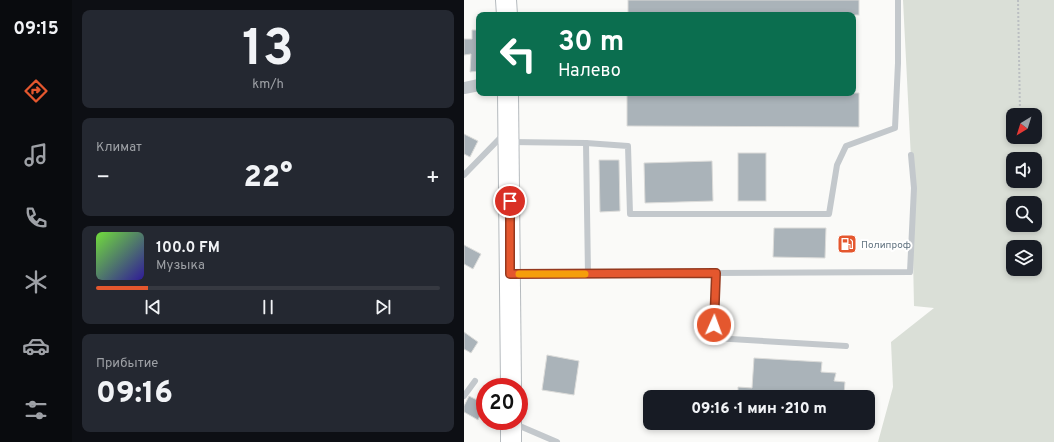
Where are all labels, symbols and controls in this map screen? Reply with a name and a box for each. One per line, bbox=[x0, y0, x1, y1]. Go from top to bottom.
text: 09:15 bbox=[13, 18, 59, 41]
text: 13 bbox=[242, 18, 294, 84]
text: 30 m bbox=[558, 25, 624, 61]
icon: left bbox=[492, 28, 544, 80]
text: Налево bbox=[558, 60, 621, 83]
icon: directions bbox=[22, 77, 50, 105]
text: km/h bbox=[252, 77, 284, 93]
north arrow bbox=[1006, 108, 1042, 144]
map controls bbox=[1006, 108, 1042, 276]
text: Климат bbox=[96, 140, 142, 156]
icon: music bbox=[22, 141, 50, 169]
button: sound bbox=[1006, 152, 1042, 188]
text: 22° bbox=[243, 160, 293, 197]
text: − bbox=[96, 165, 110, 192]
text: + bbox=[426, 165, 440, 192]
pin bbox=[493, 184, 527, 218]
icon: arrive bbox=[499, 190, 521, 212]
button: search bbox=[1006, 196, 1042, 232]
icon: phone bbox=[22, 204, 50, 232]
fuel station icon: Полипроф bbox=[836, 233, 858, 255]
text: 100.0 FM bbox=[156, 239, 220, 258]
place label: Полипроф bbox=[861, 239, 911, 252]
button: layers bbox=[1006, 240, 1042, 276]
text: Музыка bbox=[156, 258, 205, 274]
icon: climate bbox=[22, 268, 50, 296]
icon: previous bbox=[142, 296, 164, 318]
icon: pause bbox=[257, 296, 279, 318]
icon: next bbox=[372, 296, 394, 318]
position arrow bbox=[693, 304, 735, 346]
icon: car bbox=[22, 332, 50, 360]
text: Прибытие bbox=[96, 356, 158, 372]
text: 09:16 bbox=[96, 376, 173, 413]
speed limit sign: 20 bbox=[476, 378, 528, 430]
icon: filters bbox=[22, 396, 50, 424]
text: 09:16 · 1 мин · 210 m bbox=[691, 400, 827, 419]

